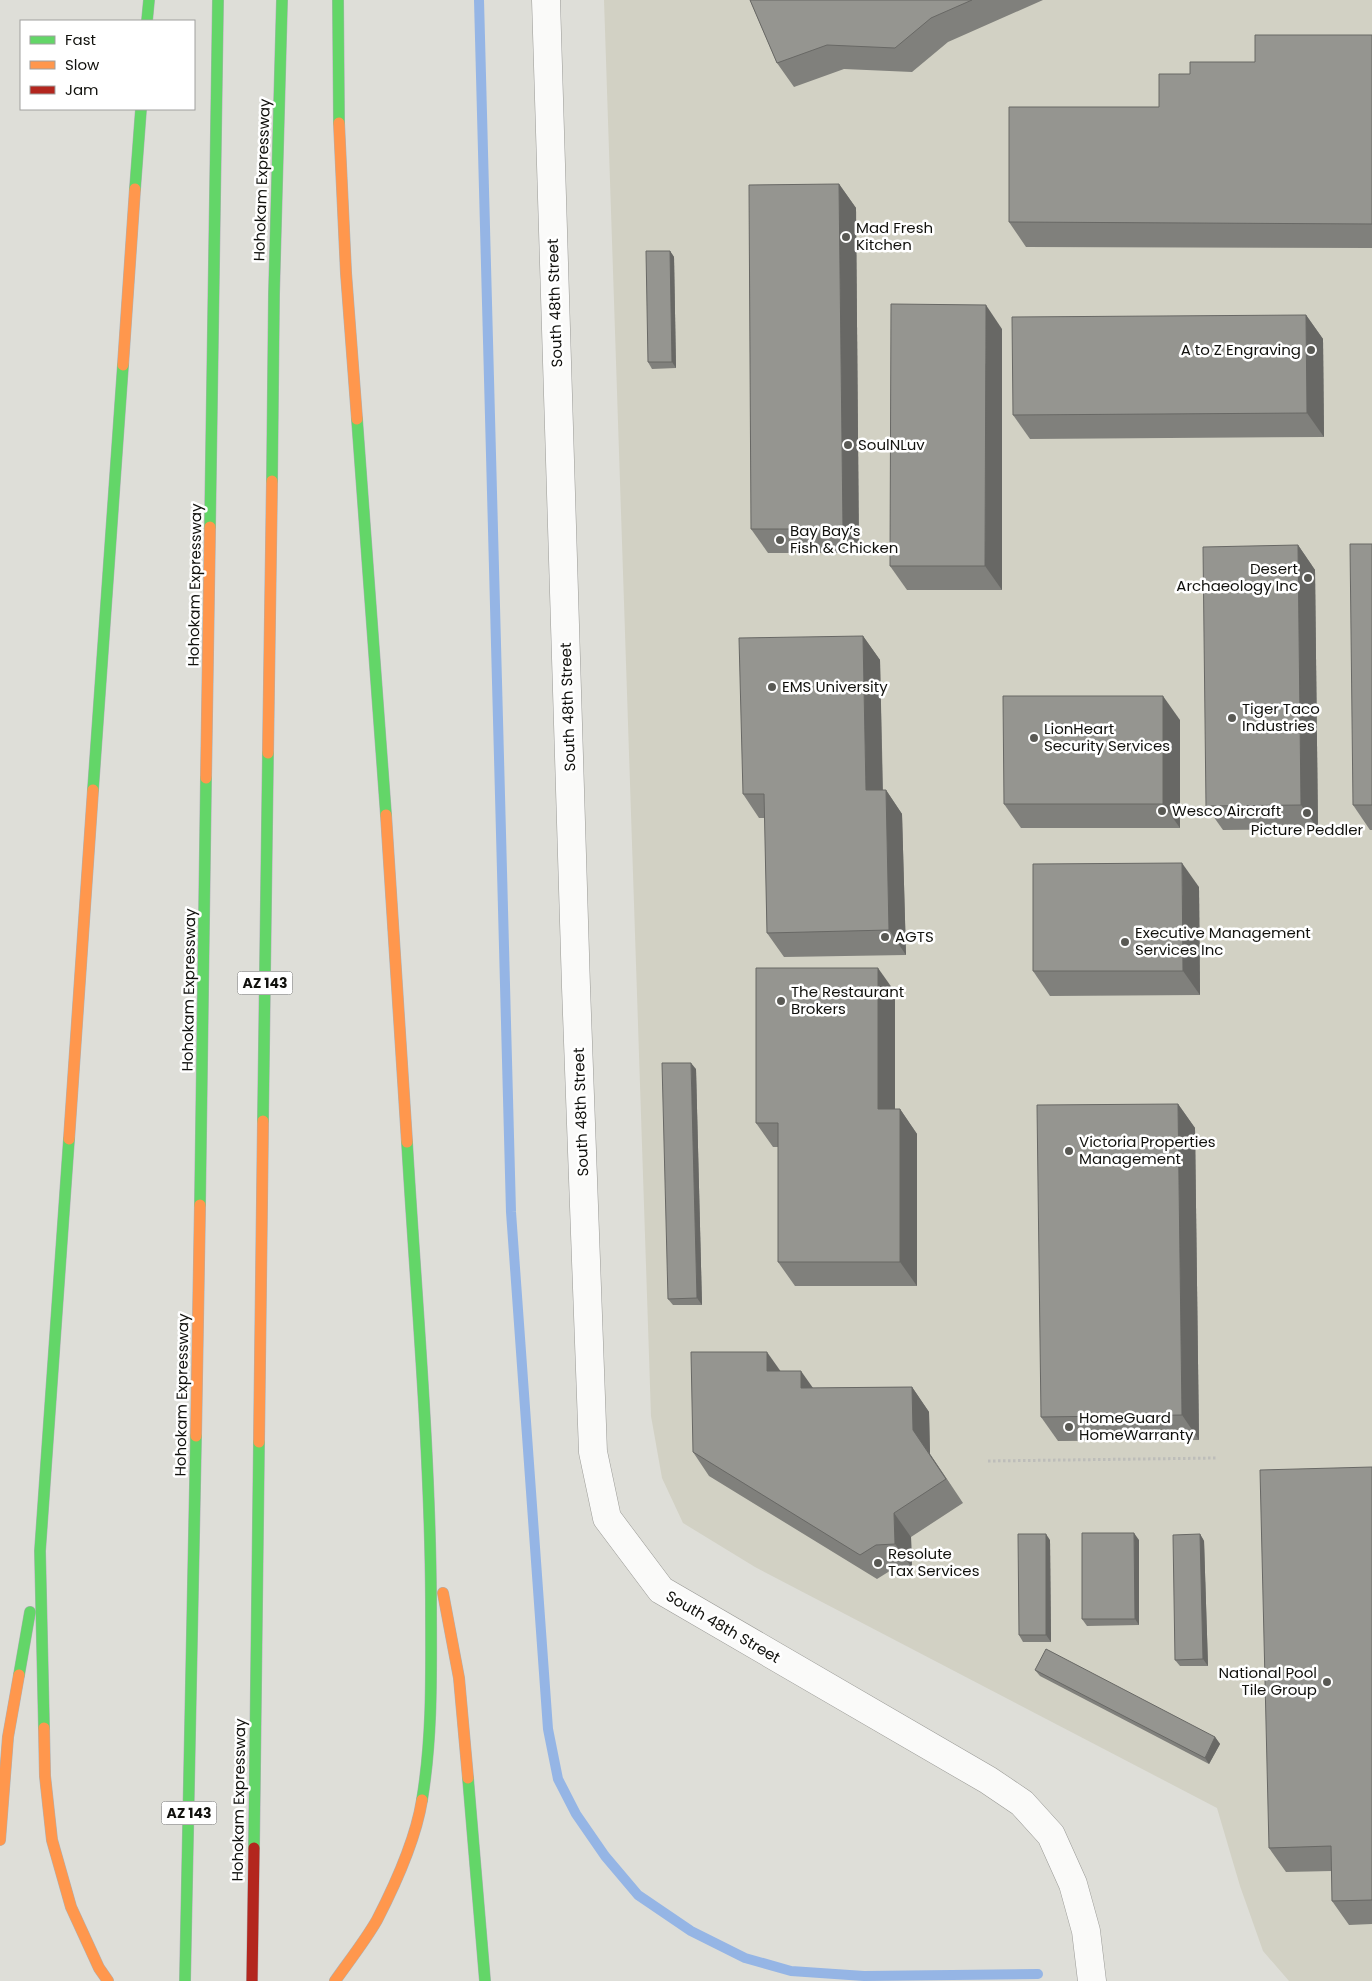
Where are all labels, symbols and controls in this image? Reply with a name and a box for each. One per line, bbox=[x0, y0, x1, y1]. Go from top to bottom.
legend bbox=[20, 20, 195, 110]
text: Fast bbox=[65, 29, 96, 50]
text: Slow bbox=[65, 54, 100, 75]
text: Jam bbox=[65, 79, 99, 100]
street label: Hohokam Expressway bbox=[248, 98, 275, 262]
place label: Mad Fresh Kitchen bbox=[856, 217, 933, 255]
marker: Mad Fresh Kitchen bbox=[840, 231, 852, 243]
street label: South 48th Street bbox=[542, 238, 567, 368]
place label: A to Z Engraving bbox=[1181, 339, 1301, 360]
marker: A to Z Engraving bbox=[1305, 344, 1317, 356]
place label: SoulNLuv bbox=[858, 434, 925, 455]
marker: SoulNLuv bbox=[842, 439, 854, 451]
street label: Hohokam Expressway bbox=[183, 503, 206, 667]
place label: Bay Bay’s Fish & Chicken bbox=[790, 520, 898, 558]
marker: Bay Bay’s Fish & Chicken bbox=[774, 534, 786, 546]
place label: Desert Archaeology Inc bbox=[1176, 558, 1298, 596]
marker: Desert Archaeology Inc bbox=[1302, 572, 1314, 584]
street label: South 48th Street bbox=[555, 642, 580, 772]
place label: EMS University bbox=[782, 676, 888, 697]
marker: EMS University bbox=[766, 681, 778, 693]
place label: Tiger Taco Industries bbox=[1242, 698, 1320, 736]
marker: Tiger Taco Industries bbox=[1226, 712, 1238, 724]
place label: LionHeart Security Services bbox=[1044, 718, 1170, 756]
marker: LionHeart Security Services bbox=[1028, 732, 1040, 744]
place label: Wesco Aircraft bbox=[1172, 800, 1281, 821]
marker: Wesco Aircraft bbox=[1156, 805, 1168, 817]
marker: Picture Peddler bbox=[1301, 807, 1313, 819]
place label: Picture Peddler bbox=[1251, 819, 1364, 840]
street label: Hohokam Expressway bbox=[177, 908, 200, 1072]
place label: Executive Management Services Inc bbox=[1135, 922, 1311, 960]
place label: AGTS bbox=[895, 926, 934, 947]
marker: AGTS bbox=[879, 931, 891, 943]
marker: Executive Management Services Inc bbox=[1119, 936, 1131, 948]
road number: AZ 143 bbox=[238, 971, 292, 994]
place label: The Restaurant Brokers bbox=[791, 981, 904, 1019]
marker: The Restaurant Brokers bbox=[775, 995, 787, 1007]
street label: South 48th Street bbox=[568, 1047, 593, 1177]
place label: Victoria Properties Management bbox=[1079, 1131, 1216, 1169]
marker: Victoria Properties Management bbox=[1063, 1145, 1075, 1157]
street label: Hohokam Expressway bbox=[170, 1313, 193, 1477]
place label: HomeGuard HomeWarranty bbox=[1079, 1407, 1194, 1445]
marker: HomeGuard HomeWarranty bbox=[1063, 1421, 1075, 1433]
place label: Resolute Tax Services bbox=[888, 1543, 980, 1581]
marker: Resolute Tax Services bbox=[872, 1557, 884, 1569]
street label: South 48th Street bbox=[662, 1585, 784, 1668]
place label: National Pool Tile Group bbox=[1219, 1662, 1317, 1700]
marker: National Pool Tile Group bbox=[1321, 1676, 1333, 1688]
street label: Hohokam Expressway bbox=[227, 1718, 250, 1882]
road number: AZ 143 bbox=[162, 1802, 216, 1825]

